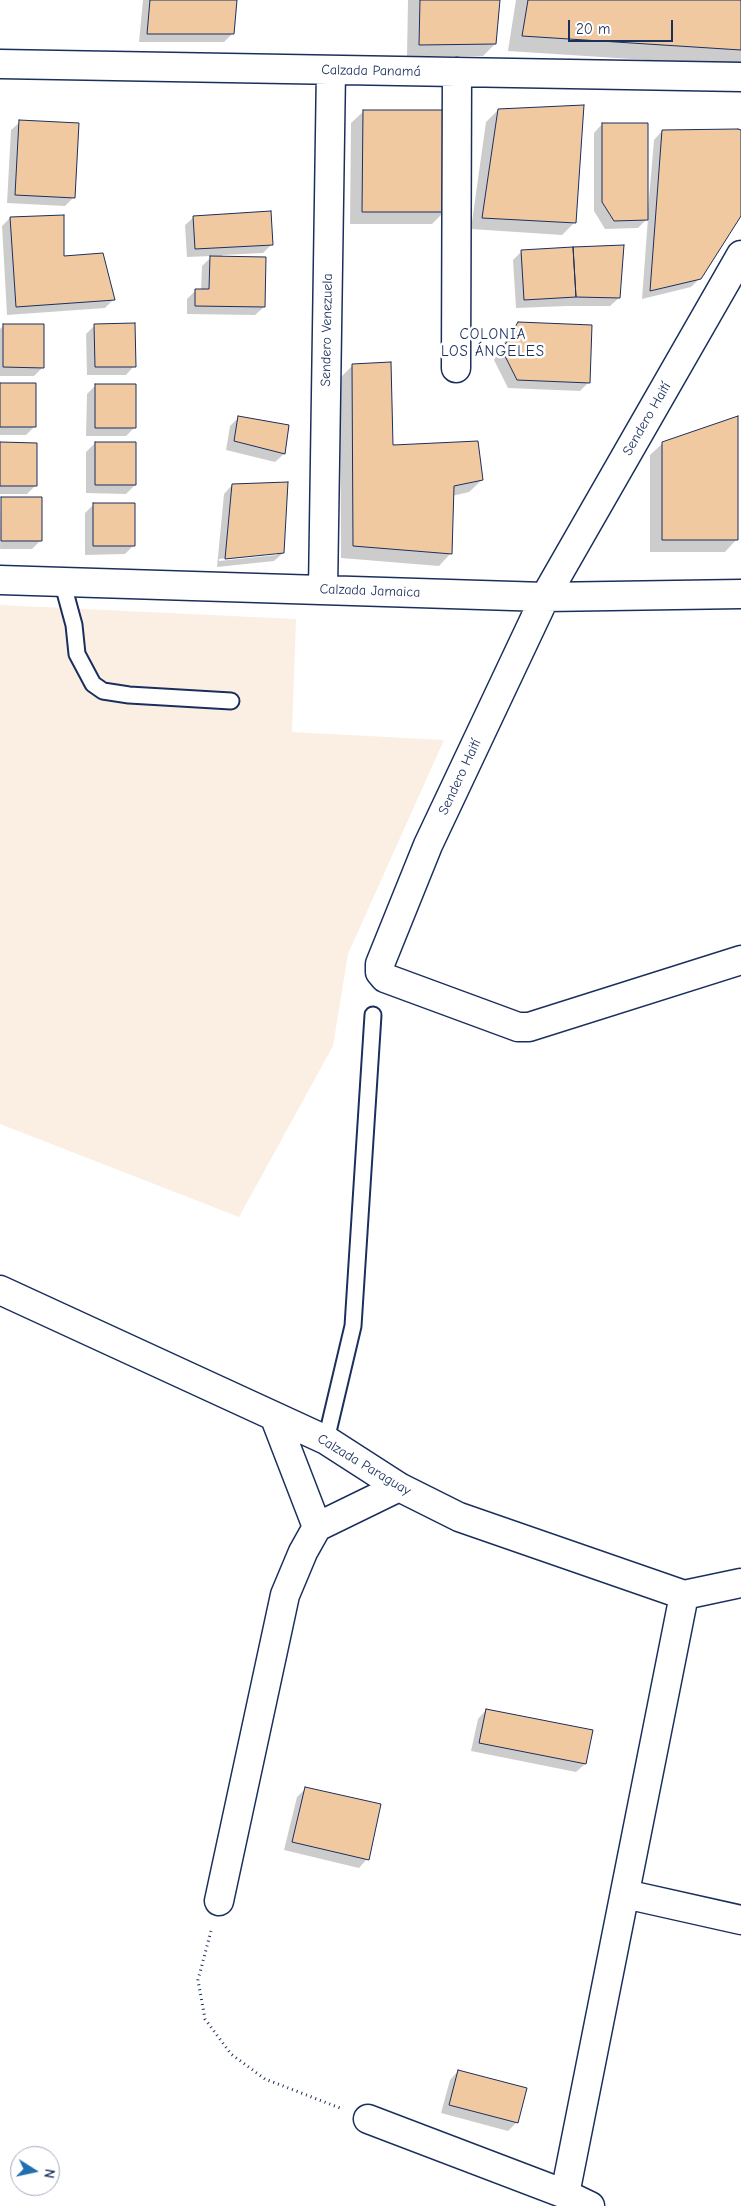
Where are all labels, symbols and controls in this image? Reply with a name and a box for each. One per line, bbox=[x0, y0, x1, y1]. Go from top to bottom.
scale bar bbox=[571, 10, 676, 42]
text: 20 m bbox=[576, 20, 610, 38]
street label: Calzada Panamá bbox=[321, 62, 421, 80]
street label: Sendero Venezuela bbox=[318, 273, 336, 387]
district label: COLONIA LOS ÁNGELES bbox=[440, 326, 546, 361]
street label: Sendero Haití bbox=[619, 379, 675, 459]
street label: Calzada Jamaica bbox=[319, 581, 421, 601]
street label: Sendero Haití bbox=[435, 736, 485, 818]
street label: Calzada Paraguay bbox=[314, 1430, 414, 1500]
north arrow bbox=[10, 2146, 60, 2196]
text: N bbox=[40, 2168, 58, 2179]

